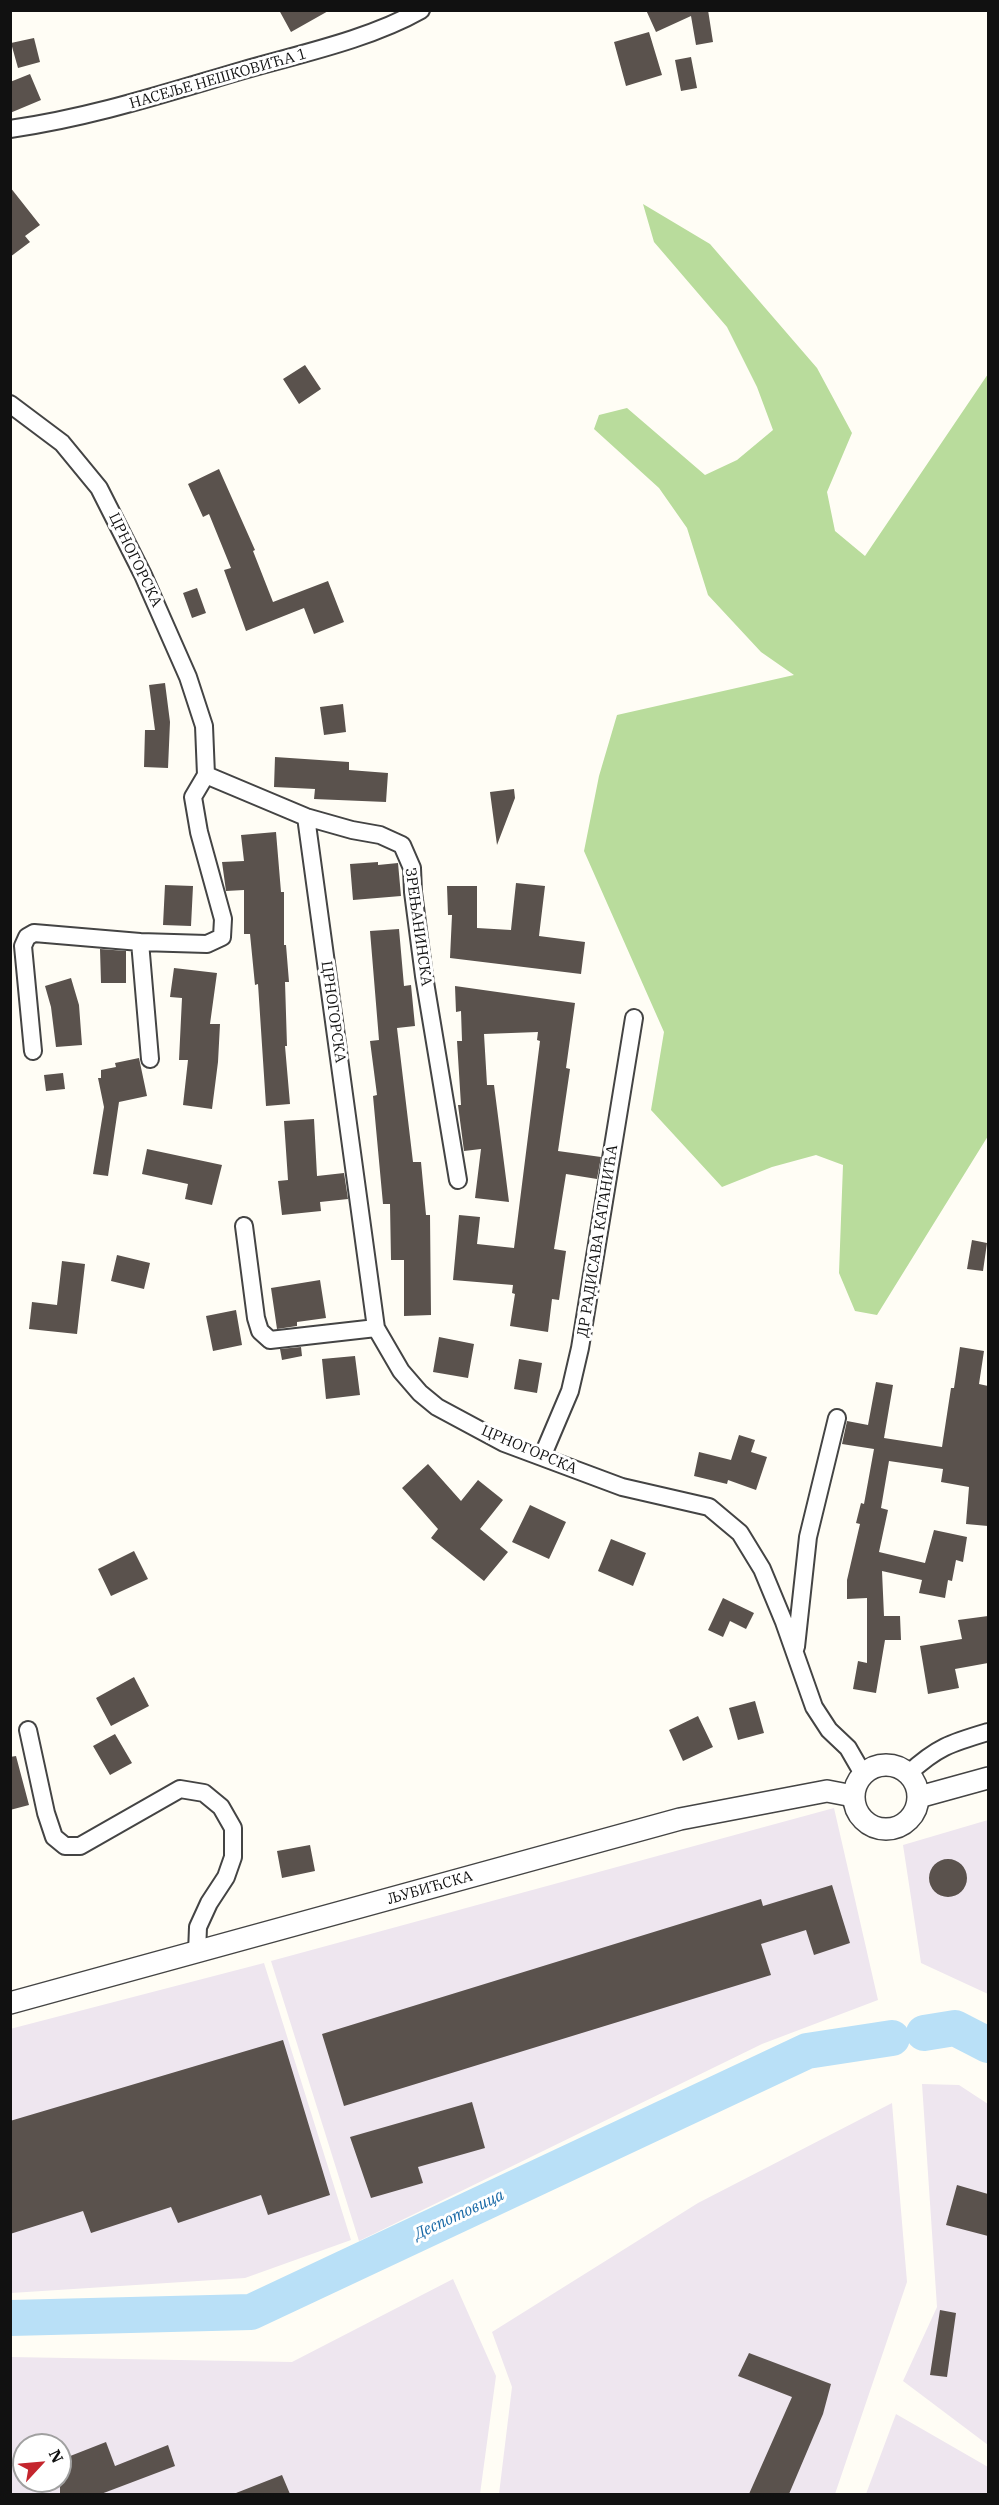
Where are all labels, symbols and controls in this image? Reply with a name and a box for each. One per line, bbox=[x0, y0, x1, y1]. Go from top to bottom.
street label: НАСЕЉЕ НЕШКОВИЋА 1 bbox=[127, 45, 309, 113]
street label: ЦРНОГОРСКА bbox=[104, 510, 166, 610]
street label: ЗРЕЊАНИНСКА bbox=[401, 867, 435, 987]
street label: ЦРНОГОРСКА bbox=[317, 960, 349, 1064]
street label: ДР РАДИСАВА КАТАНИЋА bbox=[574, 1144, 622, 1338]
street label: ЦРНОГОРСКА bbox=[478, 1422, 580, 1478]
street label: ЉУБИЋСКА bbox=[385, 1867, 475, 1909]
water label: Деспотовица bbox=[411, 2186, 507, 2244]
north arrow bbox=[12, 2433, 72, 2493]
text: N bbox=[45, 2446, 68, 2466]

